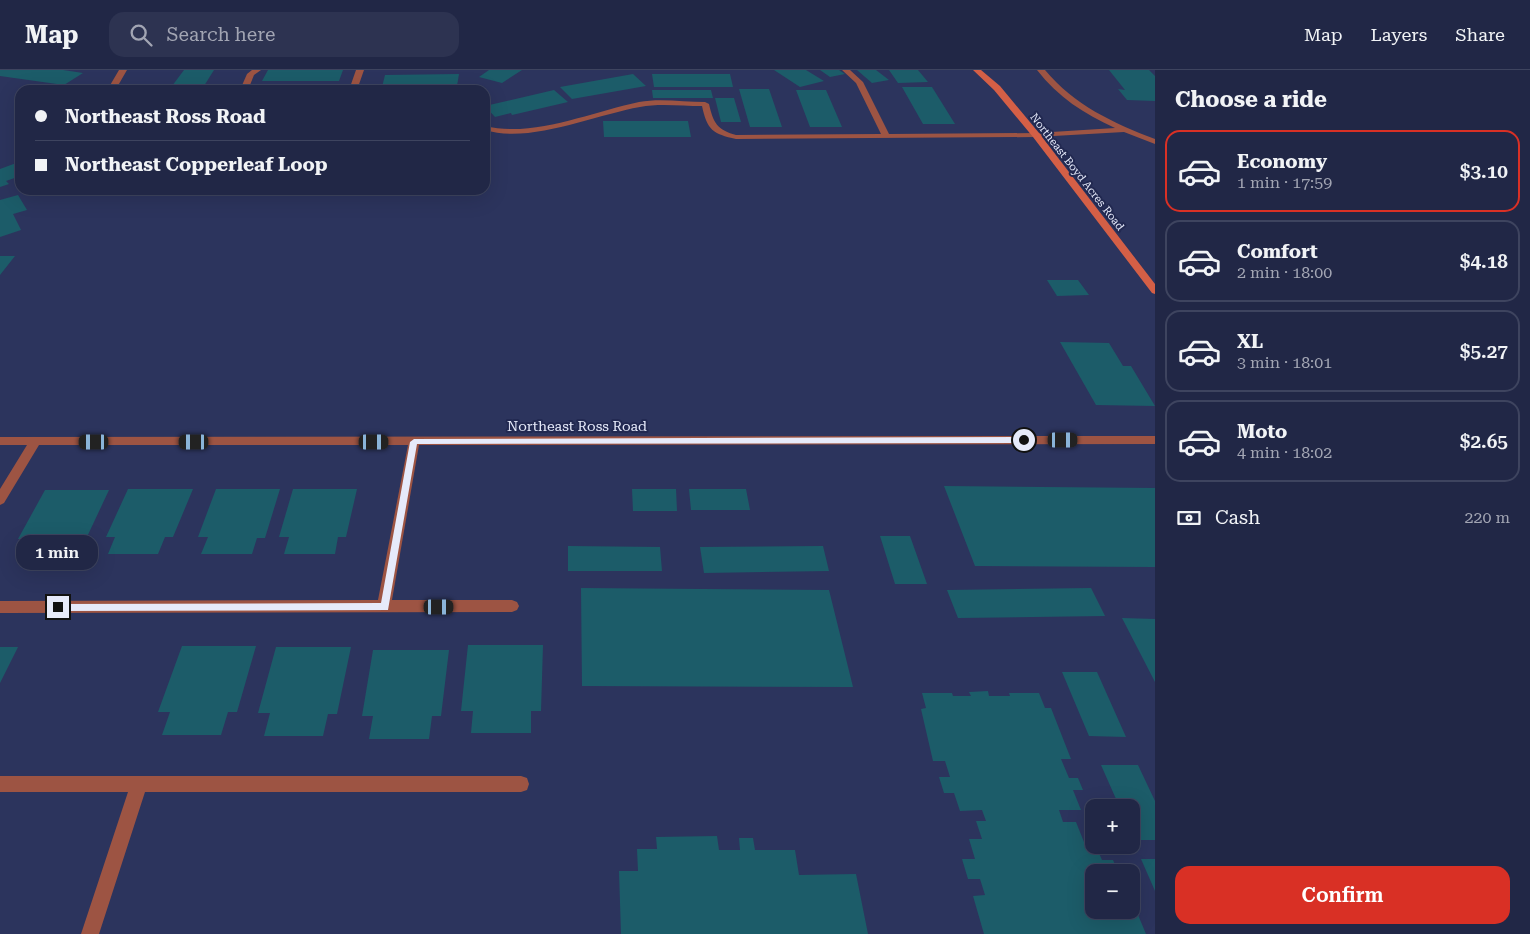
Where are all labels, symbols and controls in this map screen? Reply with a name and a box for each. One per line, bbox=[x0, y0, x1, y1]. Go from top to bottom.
search box bbox=[109, 12, 459, 57]
text: Map bbox=[25, 21, 79, 49]
icon: search bbox=[127, 21, 155, 49]
text: Search here bbox=[167, 23, 275, 46]
text: Map bbox=[1304, 24, 1343, 45]
text: Layers bbox=[1371, 24, 1427, 45]
text: Share bbox=[1455, 24, 1505, 45]
text: Choose a ride bbox=[1175, 87, 1327, 112]
text: Northeast Ross Road bbox=[65, 105, 266, 128]
street label: Northeast Boyd Acres Road bbox=[1027, 111, 1127, 233]
icon: car bbox=[1177, 149, 1222, 194]
text: Economy bbox=[1237, 150, 1327, 173]
text: Northeast Copperleaf Loop bbox=[65, 153, 328, 176]
text: $3.10 bbox=[1460, 160, 1508, 183]
text: 1 min · 17:59 bbox=[1237, 173, 1332, 192]
icon: car bbox=[1177, 239, 1222, 284]
text: Comfort bbox=[1237, 240, 1318, 263]
text: $4.18 bbox=[1460, 250, 1508, 273]
text: 2 min · 18:00 bbox=[1237, 263, 1332, 282]
icon: car bbox=[1177, 329, 1222, 374]
text: XL bbox=[1237, 330, 1263, 353]
text: $5.27 bbox=[1460, 340, 1508, 363]
text: 3 min · 18:01 bbox=[1237, 353, 1332, 372]
street label: Northeast Ross Road bbox=[507, 418, 647, 434]
icon: car bbox=[1177, 419, 1222, 464]
text: Moto bbox=[1237, 420, 1287, 443]
route start bbox=[1013, 429, 1035, 451]
text: $2.65 bbox=[1460, 430, 1508, 453]
car bbox=[1048, 433, 1078, 448]
car bbox=[79, 435, 109, 450]
car bbox=[179, 435, 209, 450]
car bbox=[359, 435, 389, 450]
text: 4 min · 18:02 bbox=[1237, 443, 1332, 462]
icon: cash bbox=[1175, 504, 1203, 532]
text: Cash bbox=[1215, 506, 1260, 529]
text: 220 m bbox=[1464, 508, 1510, 527]
callout: 1 min bbox=[17, 534, 99, 570]
text: 1 min bbox=[35, 543, 79, 562]
route end bbox=[47, 596, 69, 618]
car bbox=[424, 600, 454, 615]
map controls bbox=[1085, 799, 1140, 919]
button: + bbox=[1085, 799, 1140, 854]
button: − bbox=[1085, 864, 1140, 919]
button: Confirm bbox=[1175, 866, 1510, 924]

